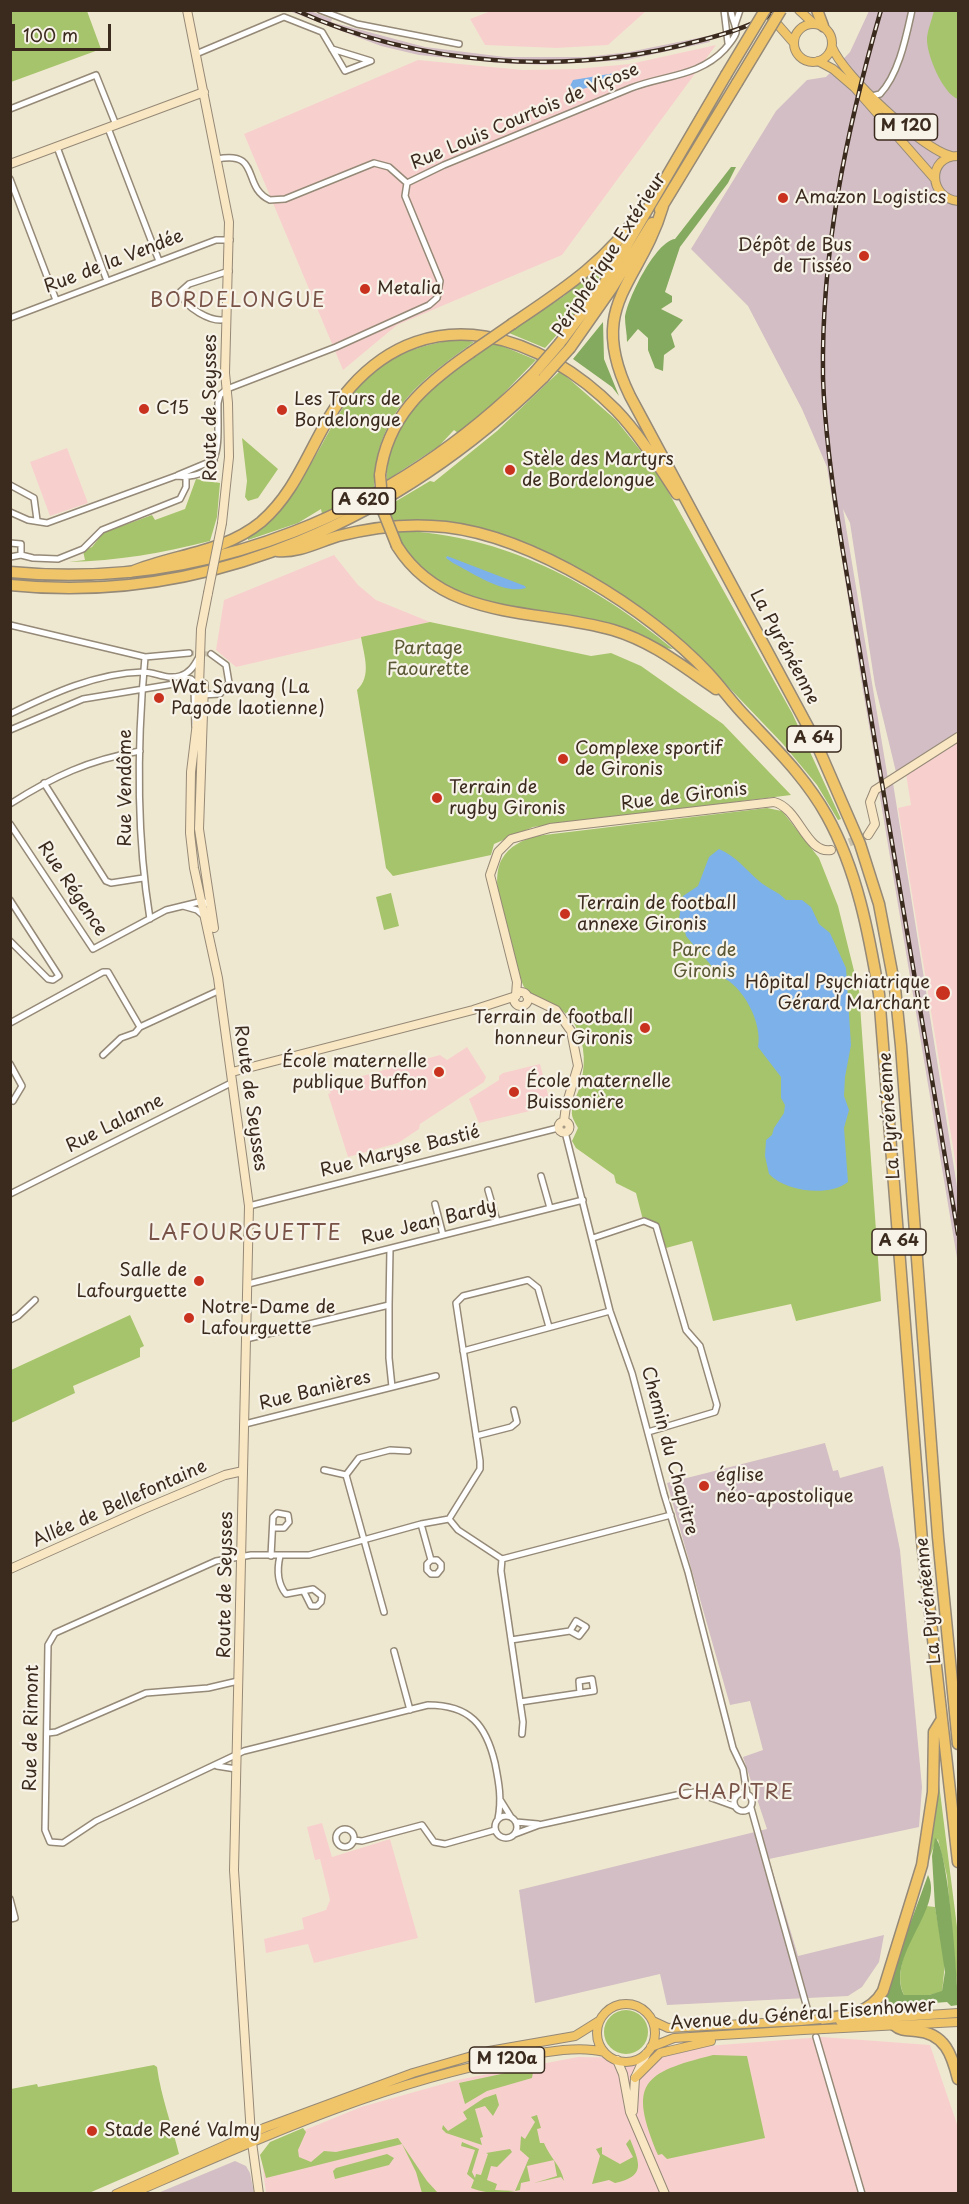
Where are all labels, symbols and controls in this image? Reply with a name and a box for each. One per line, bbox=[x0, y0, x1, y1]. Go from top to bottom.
scale bar bbox=[15, 12, 114, 50]
text: 100 m bbox=[23, 21, 78, 48]
street label: Rue Louis Courtois de Viçose bbox=[408, 59, 642, 175]
road number: M 120 bbox=[874, 114, 938, 140]
street label: Périphérique Extérieur bbox=[549, 169, 671, 341]
place label: Amazon Logistics bbox=[795, 187, 946, 209]
marker: Amazon Logistics bbox=[776, 191, 790, 205]
street label: Rue de la Vendée bbox=[41, 225, 187, 299]
place label: Dépôt de Bus de Tisséo bbox=[737, 235, 852, 278]
marker: Dépôt de Bus de Tisséo bbox=[857, 249, 871, 263]
place label: Metalia bbox=[377, 278, 442, 300]
marker: Metalia bbox=[358, 282, 372, 296]
district label: BORDELONGUE bbox=[151, 289, 325, 313]
street label: Route de Seysses bbox=[200, 334, 222, 482]
place label: Les Tours de Bordelongue bbox=[294, 389, 401, 432]
place label: C15 bbox=[156, 398, 189, 420]
marker: C15 bbox=[137, 402, 151, 416]
marker: Les Tours de Bordelongue bbox=[275, 403, 289, 417]
place label: Stèle des Martyrs de Bordelongue bbox=[522, 449, 674, 492]
marker: Stèle des Martyrs de Bordelongue bbox=[503, 463, 517, 477]
road number: A 620 bbox=[332, 488, 395, 514]
street label: La Pyrénéenne bbox=[745, 586, 823, 708]
park label: Partage Faourette bbox=[387, 638, 469, 680]
place label: Wat Savang (La Pagode laotienne) bbox=[171, 677, 325, 720]
marker: Wat Savang (La Pagode laotienne) bbox=[152, 691, 166, 705]
road number: A 64 bbox=[787, 726, 841, 752]
street label: Rue Vendôme bbox=[115, 729, 137, 847]
place label: Complexe sportif de Gironis bbox=[575, 738, 722, 780]
marker: Complexe sportif de Gironis bbox=[556, 752, 570, 766]
place label: Terrain de rugby Gironis bbox=[449, 777, 565, 820]
street label: Rue de Gironis bbox=[620, 779, 748, 815]
marker: Terrain de rugby Gironis bbox=[430, 791, 444, 805]
street label: Rue Régence bbox=[32, 837, 112, 941]
place label: Terrain de football annexe Gironis bbox=[577, 893, 736, 936]
marker: Terrain de football annexe Gironis bbox=[558, 907, 572, 921]
park label: Parc de Gironis bbox=[672, 940, 736, 982]
place label: Hôpital Psychiatrique Gérard Marchant bbox=[745, 972, 930, 1014]
marker: Hôpital Psychiatrique Gérard Marchant bbox=[934, 984, 952, 1002]
place label: Terrain de football honneur Gironis bbox=[474, 1007, 633, 1050]
marker: Terrain de football honneur Gironis bbox=[638, 1021, 652, 1035]
street label: Route de Seysses bbox=[229, 1024, 271, 1172]
place label: École maternelle publique Buffon bbox=[282, 1051, 427, 1094]
street label: La Pyrénéenne bbox=[875, 1052, 905, 1180]
marker: École maternelle publique Buffon bbox=[432, 1065, 446, 1079]
place label: École maternelle Buissonière bbox=[526, 1071, 671, 1114]
marker: École maternelle Buissonière bbox=[507, 1085, 521, 1099]
street label: Rue Lalanne bbox=[62, 1090, 168, 1158]
street label: Rue Maryse Bastié bbox=[318, 1122, 482, 1182]
street label: Rue Jean Bardy bbox=[359, 1196, 499, 1250]
district label: LAFOURGUETTE bbox=[148, 1221, 342, 1247]
road number: A 64 bbox=[872, 1229, 926, 1255]
place label: Salle de Lafourguette bbox=[77, 1260, 187, 1302]
marker: Salle de Lafourguette bbox=[192, 1274, 206, 1288]
place label: Notre-Dame de Lafourguette bbox=[201, 1297, 335, 1340]
marker: Notre-Dame de Lafourguette bbox=[182, 1311, 196, 1325]
street label: Chemin du Chapitre bbox=[636, 1364, 702, 1538]
street label: Rue Banières bbox=[257, 1367, 373, 1415]
street label: Allée de Bellefontaine bbox=[29, 1456, 211, 1552]
place label: église néo-apostolique bbox=[716, 1465, 854, 1508]
marker: église néo-apostolique bbox=[697, 1479, 711, 1493]
street label: Route de Seysses bbox=[214, 1511, 238, 1659]
street label: La Pyrénéenne bbox=[912, 1537, 946, 1665]
street label: Rue de Rimont bbox=[20, 1664, 44, 1792]
district label: CHAPITRE bbox=[677, 1781, 795, 1805]
street label: Avenue du Général Eisenhower bbox=[670, 1995, 936, 2035]
road number: M 120a bbox=[470, 2047, 544, 2073]
place label: Stade René Valmy bbox=[104, 2120, 260, 2142]
marker: Stade René Valmy bbox=[85, 2124, 99, 2138]

